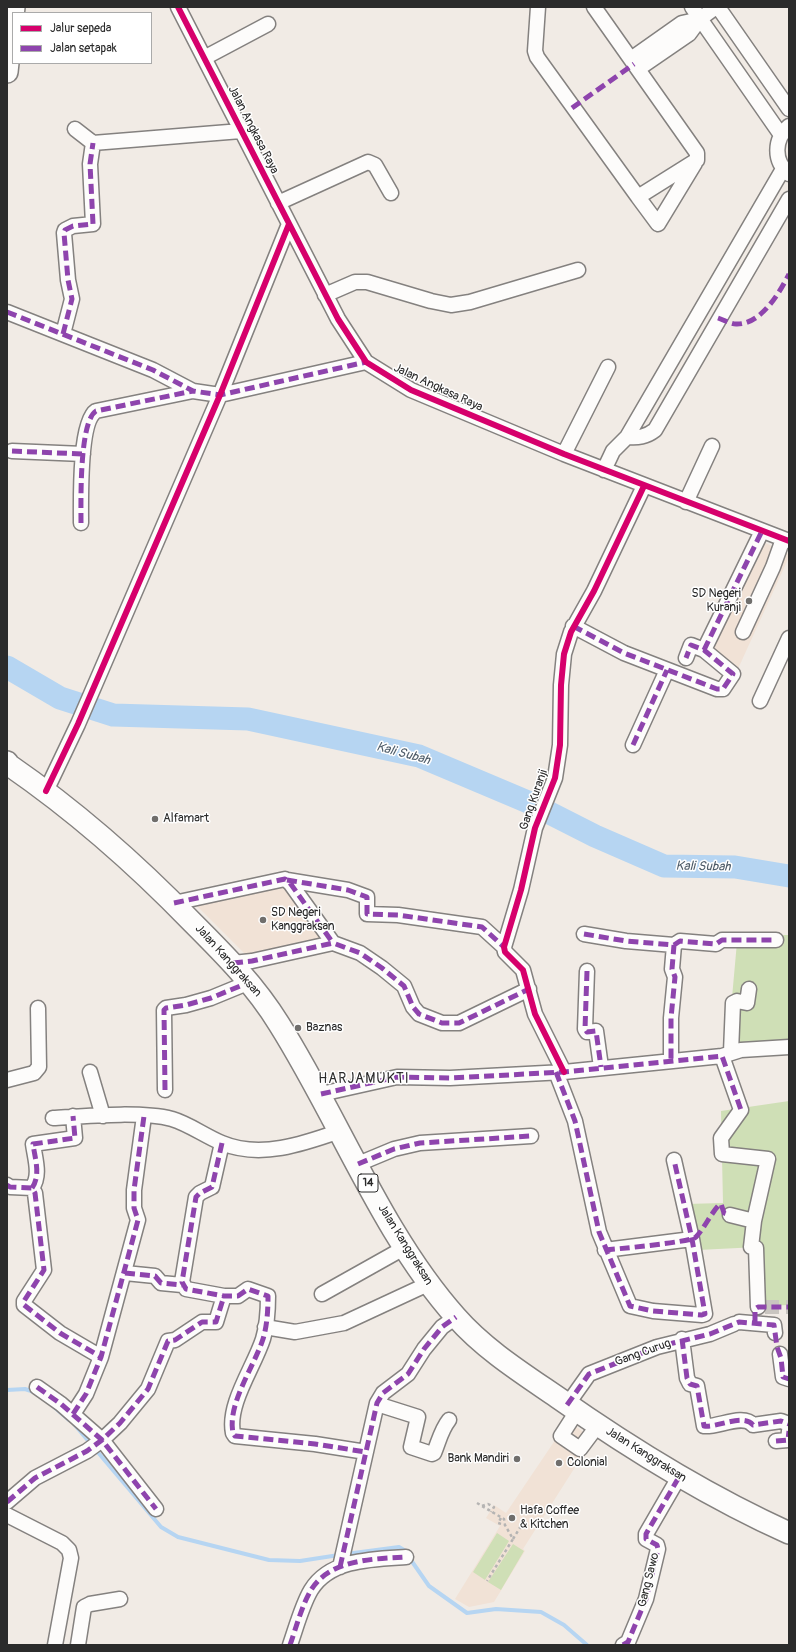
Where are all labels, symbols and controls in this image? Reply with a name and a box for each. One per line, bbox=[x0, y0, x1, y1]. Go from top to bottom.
legend bbox=[12, 12, 152, 64]
text: Jalur sepeda bbox=[50, 21, 111, 36]
text: Jalan setapak bbox=[50, 41, 117, 56]
street label: Jalan Angkasa Raya bbox=[225, 84, 281, 176]
street label: Jalan Angkasa Raya bbox=[391, 361, 485, 415]
place label: SD Negeri Kuranji bbox=[691, 587, 741, 615]
marker: SD Negeri Kuranji bbox=[744, 596, 754, 606]
water label: Kali Subah bbox=[375, 739, 431, 769]
street label: Gang Kuranji bbox=[517, 768, 551, 832]
place label: Alfamart bbox=[163, 812, 209, 826]
marker: Alfamart bbox=[150, 814, 160, 824]
water label: Kali Subah bbox=[675, 859, 731, 875]
place label: SD Negeri Kanggraksan bbox=[271, 906, 335, 934]
marker: SD Negeri Kanggraksan bbox=[258, 915, 268, 925]
street label: Jalan Kanggraksan bbox=[192, 922, 264, 1000]
place label: Baznas bbox=[306, 1021, 342, 1035]
marker: Baznas bbox=[293, 1023, 303, 1033]
district label: HARJAMUKTI bbox=[318, 1071, 410, 1087]
road number: 14 bbox=[358, 1174, 378, 1192]
street label: Jalan Kanggraksan bbox=[374, 1202, 436, 1288]
street label: Gang Curug bbox=[613, 1336, 673, 1370]
street label: Jalan Kanggraksan bbox=[603, 1424, 689, 1486]
place label: Bank Mandiri bbox=[448, 1452, 509, 1466]
marker: Bank Mandiri bbox=[512, 1454, 522, 1464]
place label: Colonial bbox=[567, 1456, 607, 1470]
marker: Colonial bbox=[554, 1458, 564, 1468]
place label: Hafa Coffee & Kitchen bbox=[520, 1504, 579, 1532]
marker: Hafa Coffee & Kitchen bbox=[507, 1513, 517, 1523]
street label: Gang Sawo bbox=[635, 1551, 663, 1609]

